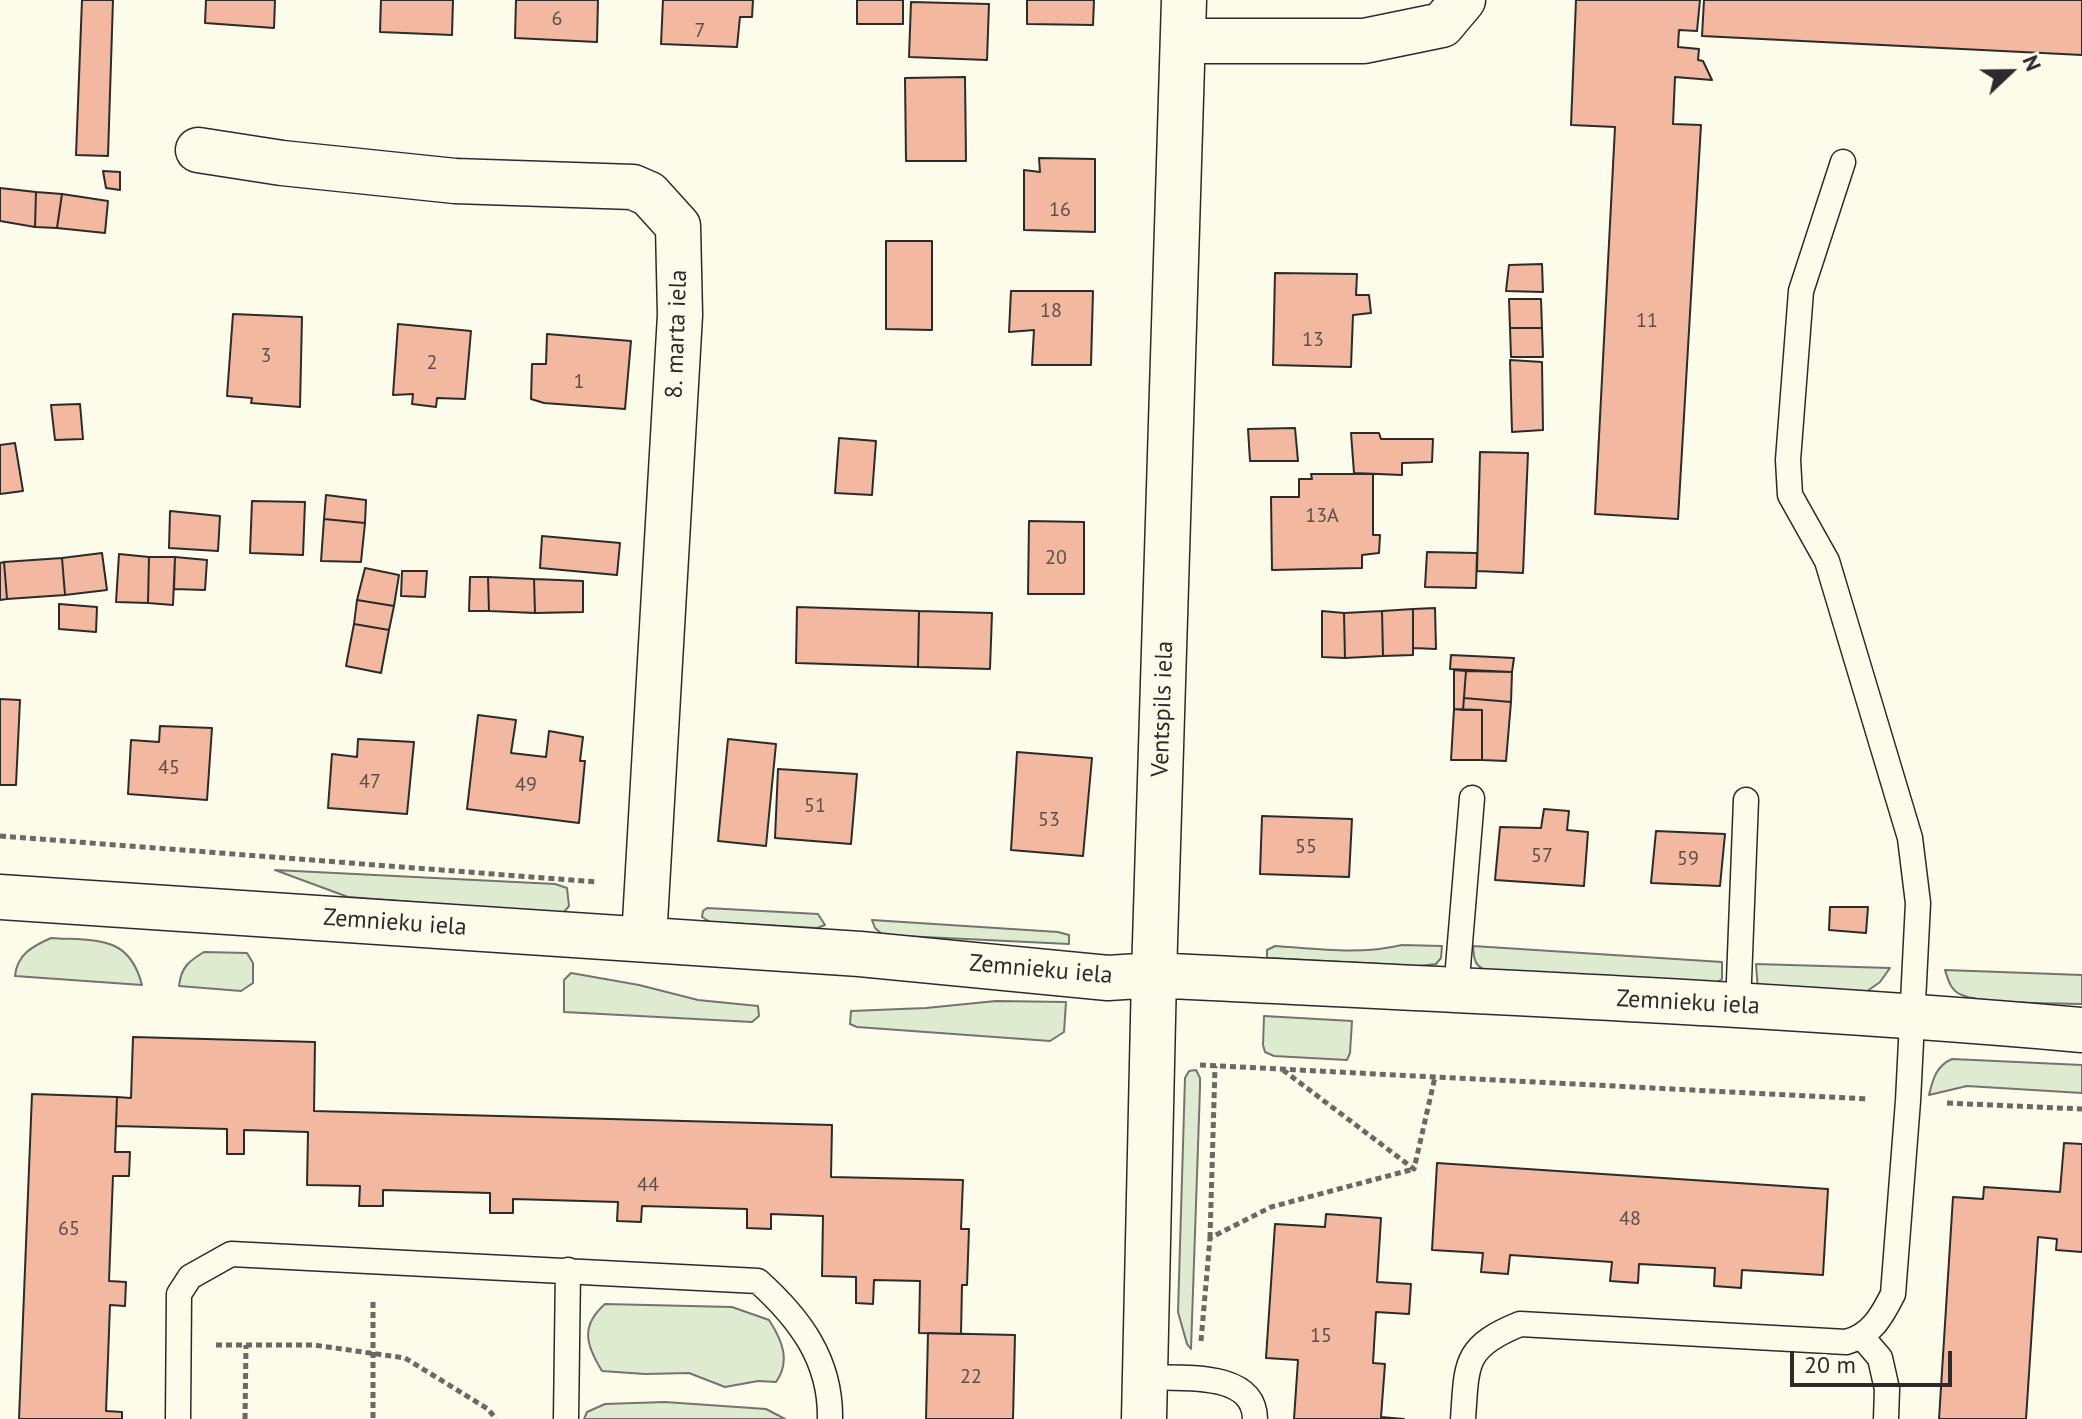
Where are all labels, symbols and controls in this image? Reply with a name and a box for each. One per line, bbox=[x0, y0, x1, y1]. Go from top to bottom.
house number: 6 bbox=[552, 7, 562, 31]
house number: 7 bbox=[695, 19, 705, 43]
north arrow bbox=[1970, 32, 2050, 112]
text: N bbox=[2017, 51, 2048, 75]
house number: 16 bbox=[1049, 198, 1071, 222]
street label: 8. marta iela bbox=[660, 269, 694, 399]
house number: 18 bbox=[1040, 299, 1062, 323]
house number: 11 bbox=[1636, 309, 1658, 333]
house number: 13 bbox=[1302, 328, 1324, 352]
house number: 3 bbox=[261, 344, 271, 368]
house number: 2 bbox=[427, 351, 437, 375]
house number: 1 bbox=[574, 370, 584, 394]
house number: 13A bbox=[1305, 504, 1339, 528]
house number: 20 bbox=[1045, 546, 1067, 570]
street label: Ventspils iela bbox=[1146, 640, 1180, 778]
house number: 45 bbox=[158, 756, 180, 780]
house number: 47 bbox=[359, 770, 381, 794]
house number: 49 bbox=[515, 773, 537, 797]
house number: 51 bbox=[804, 794, 826, 818]
house number: 53 bbox=[1038, 808, 1060, 832]
house number: 55 bbox=[1295, 835, 1317, 859]
house number: 57 bbox=[1531, 844, 1553, 868]
house number: 59 bbox=[1677, 847, 1699, 871]
street label: Zemnieku iela bbox=[322, 904, 468, 942]
street label: Zemnieku iela bbox=[968, 949, 1114, 991]
street label: Zemnieku iela bbox=[1616, 985, 1760, 1021]
house number: 44 bbox=[637, 1173, 659, 1197]
house number: 48 bbox=[1619, 1207, 1641, 1231]
house number: 65 bbox=[58, 1217, 80, 1241]
house number: 15 bbox=[1310, 1324, 1332, 1348]
scale bar bbox=[1794, 1335, 1956, 1385]
text: 20 m bbox=[1804, 1349, 1856, 1380]
house number: 22 bbox=[960, 1365, 982, 1389]

